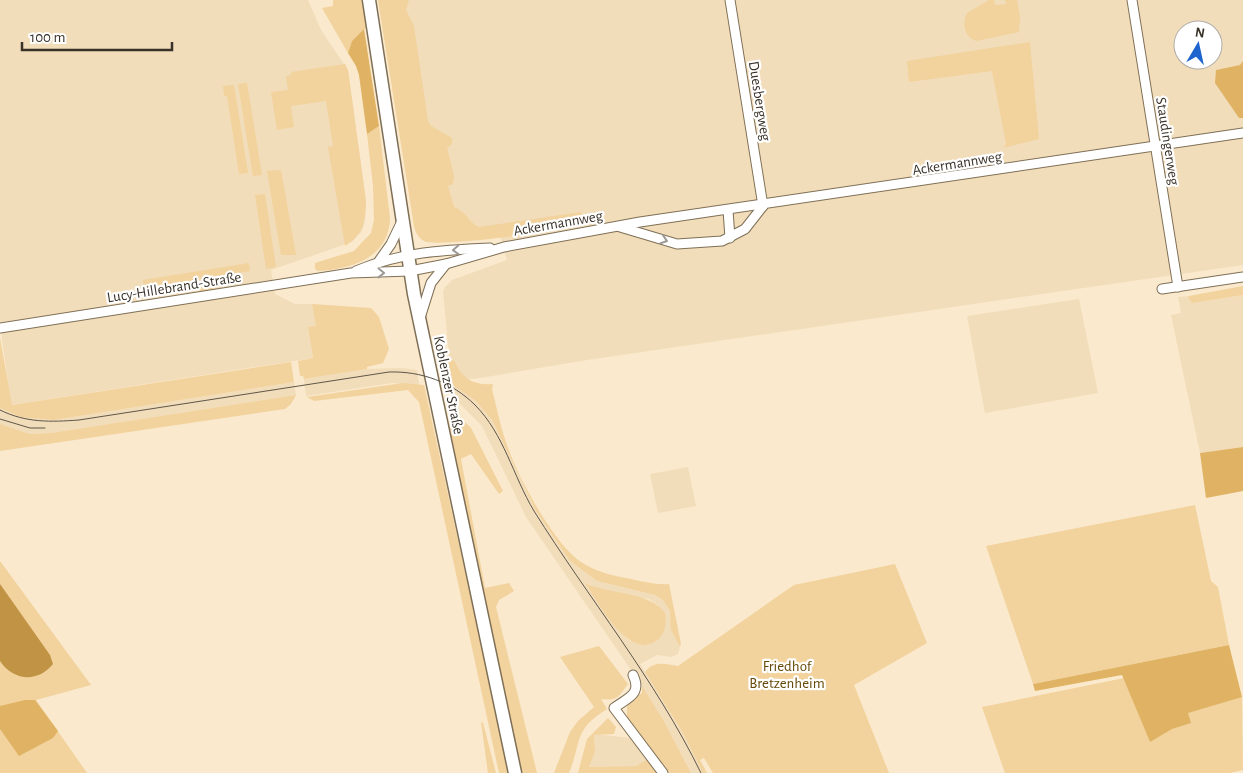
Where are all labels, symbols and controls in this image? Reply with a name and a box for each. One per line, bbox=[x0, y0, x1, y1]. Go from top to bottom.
scale bar bbox=[22, 20, 172, 52]
north arrow bbox=[1173, 20, 1223, 70]
text: N bbox=[1194, 25, 1206, 41]
text: 100 m bbox=[30, 30, 65, 45]
street label: Duesbergweg bbox=[746, 60, 773, 143]
street label: Staudingerweg bbox=[1153, 96, 1182, 187]
street label: Ackermannweg bbox=[911, 149, 1004, 178]
street label: Ackermannweg bbox=[512, 208, 605, 239]
one-way arrow bbox=[660, 234, 668, 244]
one-way arrow bbox=[451, 244, 459, 255]
one-way arrow bbox=[378, 268, 385, 278]
street label: Lucy-Hillebrand-Straße bbox=[106, 269, 242, 306]
street label: Koblenzer Straße bbox=[431, 335, 466, 436]
park label: Friedhof Bretzenheim bbox=[749, 659, 825, 691]

